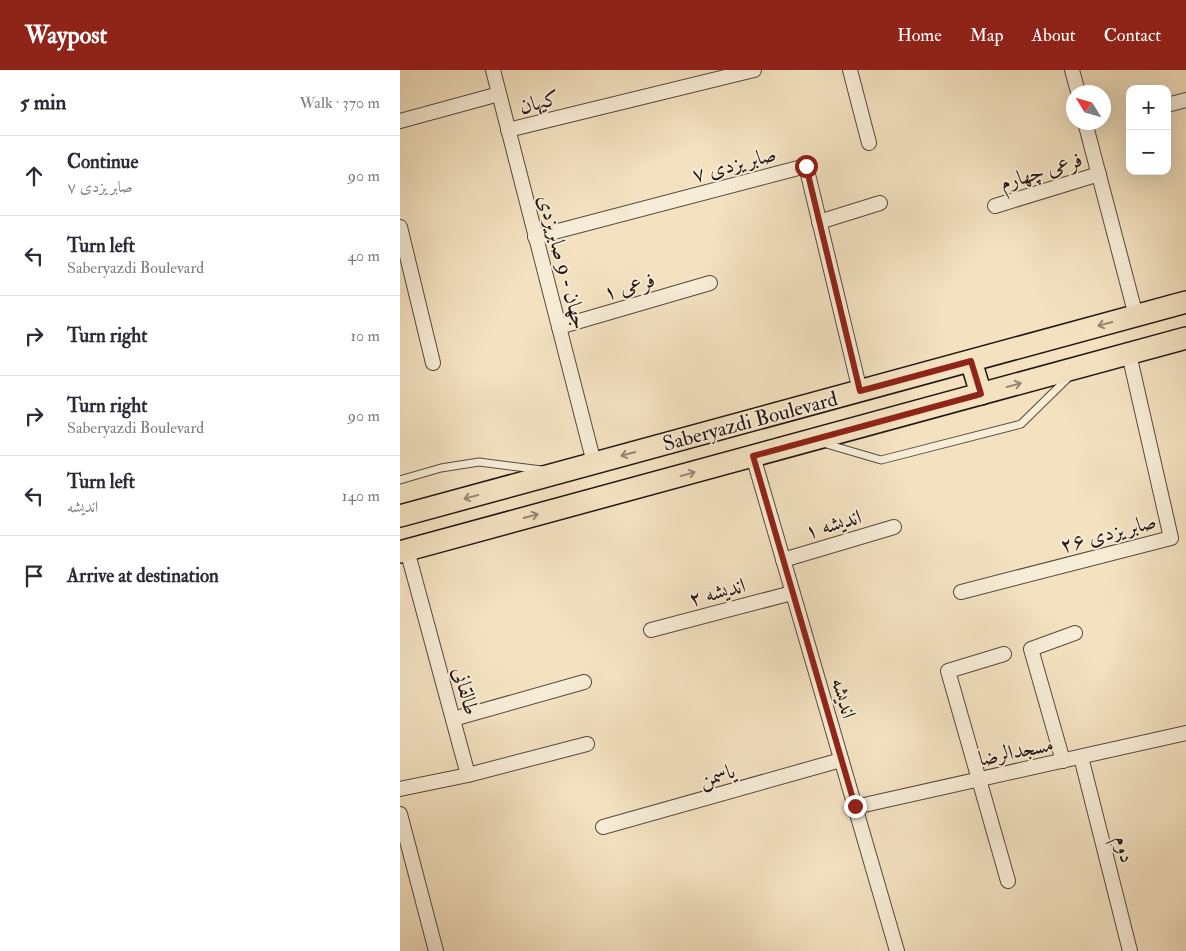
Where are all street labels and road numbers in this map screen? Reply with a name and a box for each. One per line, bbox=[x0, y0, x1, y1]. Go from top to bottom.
street label: کیهان bbox=[516, 85, 562, 120]
street label: صابر یزدی ۷ bbox=[689, 140, 779, 189]
street label: فرعی چهارم bbox=[997, 146, 1087, 201]
street label: جهان - 9 صابریزدی bbox=[532, 192, 593, 332]
street label: فرعی ۱ bbox=[600, 266, 658, 307]
street label: Saberyazdi Boulevard bbox=[660, 385, 841, 458]
street label: اندیشه ۱ bbox=[802, 504, 865, 545]
street label: صابر یزدی ۲۶ bbox=[1057, 508, 1159, 559]
street label: اندیشه ۲ bbox=[686, 572, 749, 613]
street label: طالقانی bbox=[446, 664, 485, 718]
street label: اندیشه bbox=[825, 675, 862, 722]
street label: مسجدالرضا bbox=[976, 730, 1056, 773]
street label: یاسمن bbox=[696, 757, 739, 793]
street label: دوم bbox=[1104, 833, 1141, 867]

